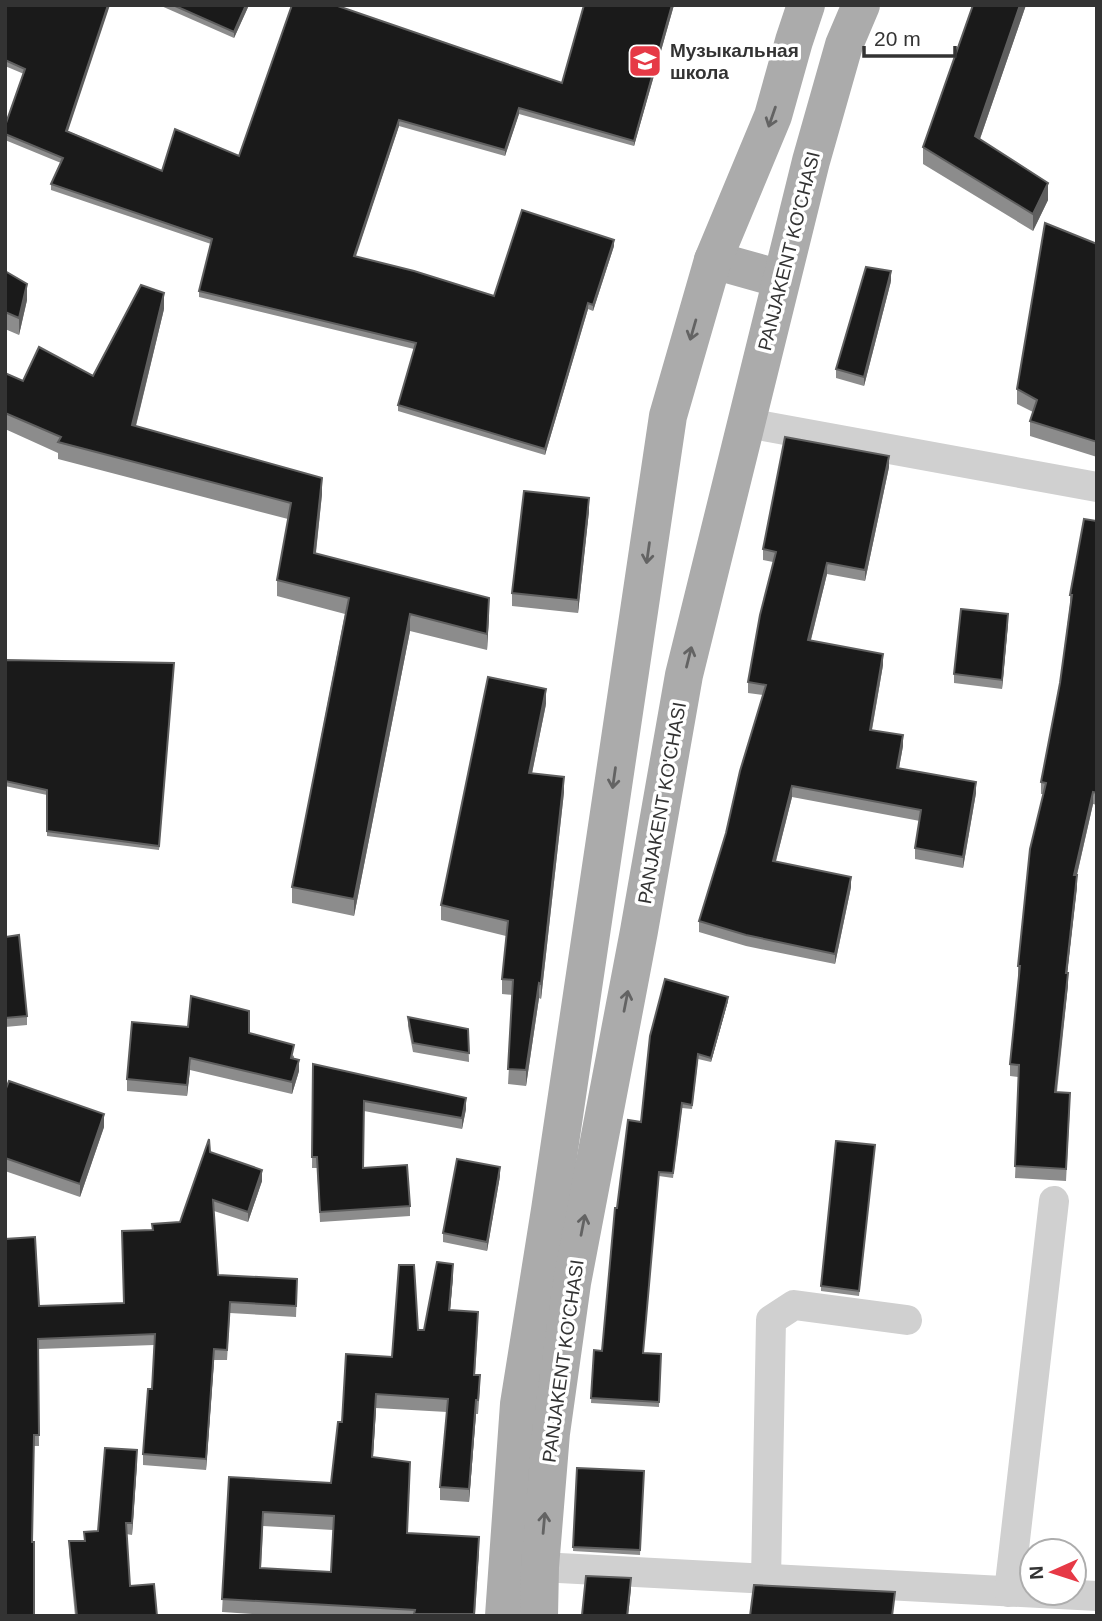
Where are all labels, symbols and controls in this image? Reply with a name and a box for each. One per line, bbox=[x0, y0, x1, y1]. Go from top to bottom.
scale bar bbox=[864, 14, 955, 58]
text: 20 m bbox=[874, 27, 921, 50]
place label: Музыкальная школа bbox=[670, 40, 799, 83]
school or university icon: Музыкальная школа bbox=[626, 42, 664, 80]
one-way arrow bbox=[765, 106, 777, 128]
street label: PANJAKENT KO'CHASI bbox=[754, 149, 824, 353]
one-way arrow bbox=[685, 319, 698, 341]
one-way arrow bbox=[641, 541, 654, 564]
one-way arrow bbox=[683, 646, 696, 669]
street label: PANJAKENT KO'CHASI bbox=[634, 700, 690, 906]
one-way arrow bbox=[608, 766, 621, 789]
one-way arrow bbox=[619, 990, 633, 1013]
one-way arrow bbox=[577, 1214, 590, 1237]
street label: PANJAKENT KO'CHASI bbox=[538, 1258, 588, 1464]
one-way arrow bbox=[538, 1512, 551, 1535]
north arrow bbox=[1018, 1537, 1088, 1607]
text: N bbox=[1026, 1565, 1047, 1580]

